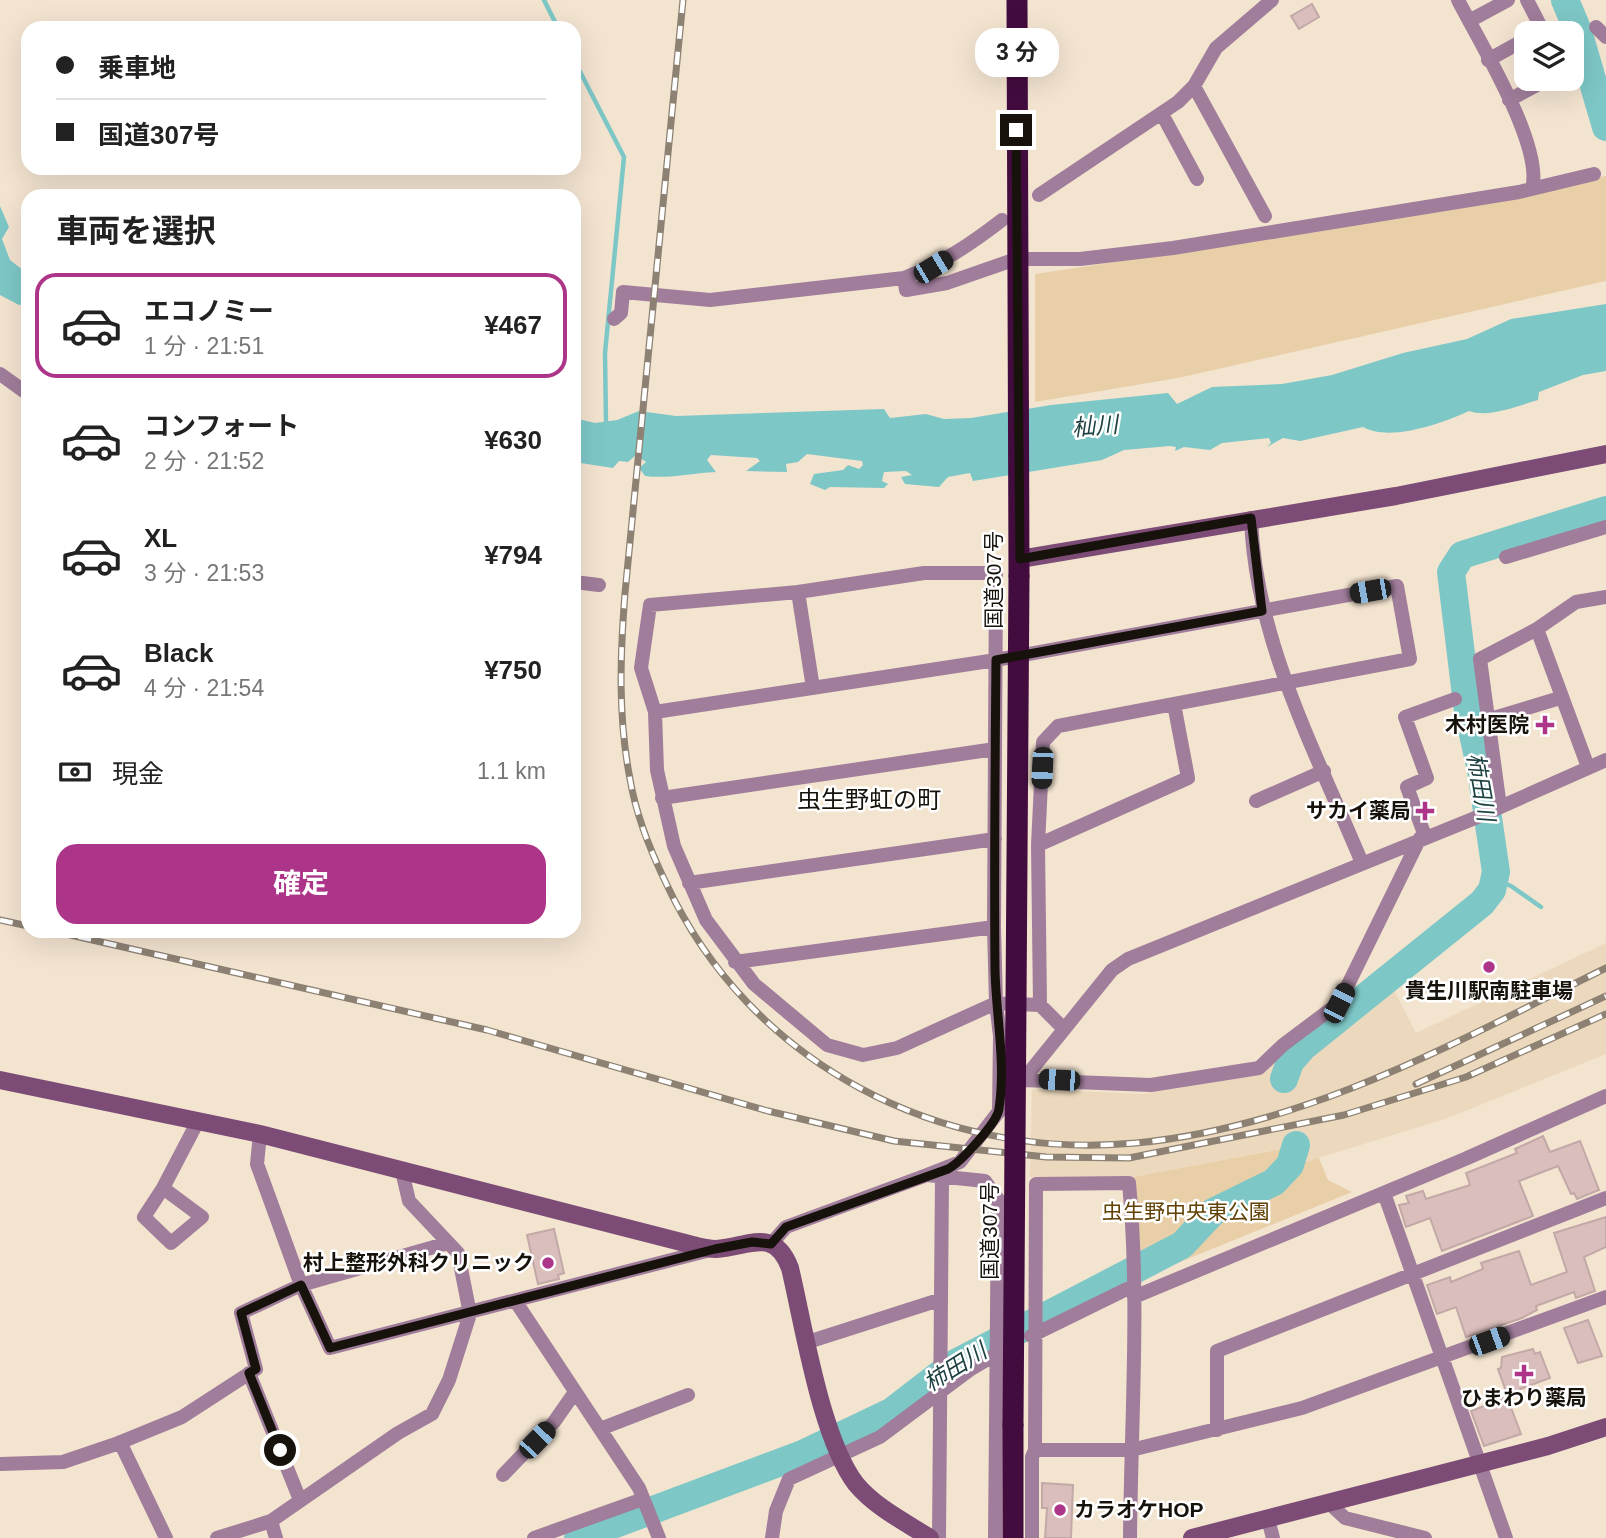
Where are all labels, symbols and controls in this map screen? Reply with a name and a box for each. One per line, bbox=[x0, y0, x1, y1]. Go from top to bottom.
map controls bbox=[1514, 21, 1584, 91]
button: layers bbox=[1514, 21, 1584, 91]
callout: 3 分 bbox=[974, 29, 1058, 78]
text: 3 分 bbox=[996, 39, 1038, 65]
text: 乗車地 bbox=[98, 53, 176, 83]
route end bbox=[1000, 114, 1032, 146]
text: 国道307号 bbox=[98, 120, 219, 150]
text: 車両を選択 bbox=[56, 213, 216, 249]
car bbox=[910, 247, 957, 287]
icon: car bbox=[60, 294, 123, 357]
text: エコノミー bbox=[144, 296, 274, 326]
text: ¥467 bbox=[484, 310, 542, 340]
text: 1 分 · 21:51 bbox=[144, 333, 264, 359]
icon: car bbox=[60, 409, 123, 472]
text: コンフォート bbox=[144, 411, 299, 441]
water label: 杣川 bbox=[1071, 411, 1122, 441]
text: ¥630 bbox=[484, 425, 542, 455]
text: 2 分 · 21:52 bbox=[144, 448, 264, 474]
text: XL bbox=[144, 523, 177, 553]
icon: car bbox=[60, 524, 123, 587]
street label: 国道307号 bbox=[982, 531, 1005, 629]
text: ¥794 bbox=[484, 540, 542, 570]
text: 3 分 · 21:53 bbox=[144, 560, 264, 586]
car bbox=[1348, 577, 1393, 605]
text: Black bbox=[144, 638, 213, 668]
icon: car bbox=[60, 639, 123, 702]
text: ¥750 bbox=[484, 655, 542, 685]
text: 4 分 · 21:54 bbox=[144, 675, 264, 701]
place label: 木村医院 bbox=[1445, 713, 1529, 736]
marker: 木村医院 bbox=[1535, 715, 1555, 735]
car bbox=[1031, 746, 1054, 790]
water label: 柿田川 bbox=[1462, 751, 1500, 826]
icon: cash bbox=[56, 753, 94, 791]
text: 1.1 km bbox=[477, 758, 546, 784]
text: 現金 bbox=[112, 759, 164, 789]
district label: 虫生野虹の町 bbox=[797, 786, 941, 813]
place label: サカイ薬局 bbox=[1306, 799, 1411, 822]
marker: サカイ薬局 bbox=[1417, 803, 1433, 819]
button: 確定 bbox=[56, 844, 546, 924]
marker: 貴生川駅南駐車場 bbox=[1481, 959, 1497, 975]
place label: 貴生川駅南駐車場 bbox=[1405, 979, 1573, 1002]
car bbox=[1321, 980, 1358, 1026]
car bbox=[1038, 1068, 1081, 1092]
street label: 国道307号 bbox=[978, 1182, 1001, 1280]
park label: 虫生野中央東公園 bbox=[1102, 1200, 1270, 1223]
place label: 村上整形外科クリニック bbox=[303, 1251, 534, 1274]
marker: 村上整形外科クリニック bbox=[540, 1255, 556, 1271]
car bbox=[1466, 1324, 1513, 1358]
water label: 柿田川 bbox=[919, 1336, 994, 1396]
marker: ひまわり薬局 bbox=[1516, 1366, 1532, 1382]
place label: ひまわり薬局 bbox=[1461, 1386, 1587, 1409]
car bbox=[515, 1418, 560, 1462]
route start bbox=[264, 1434, 296, 1466]
place label: カラオケHOP bbox=[1074, 1498, 1204, 1521]
marker: カラオケHOP bbox=[1052, 1502, 1068, 1518]

